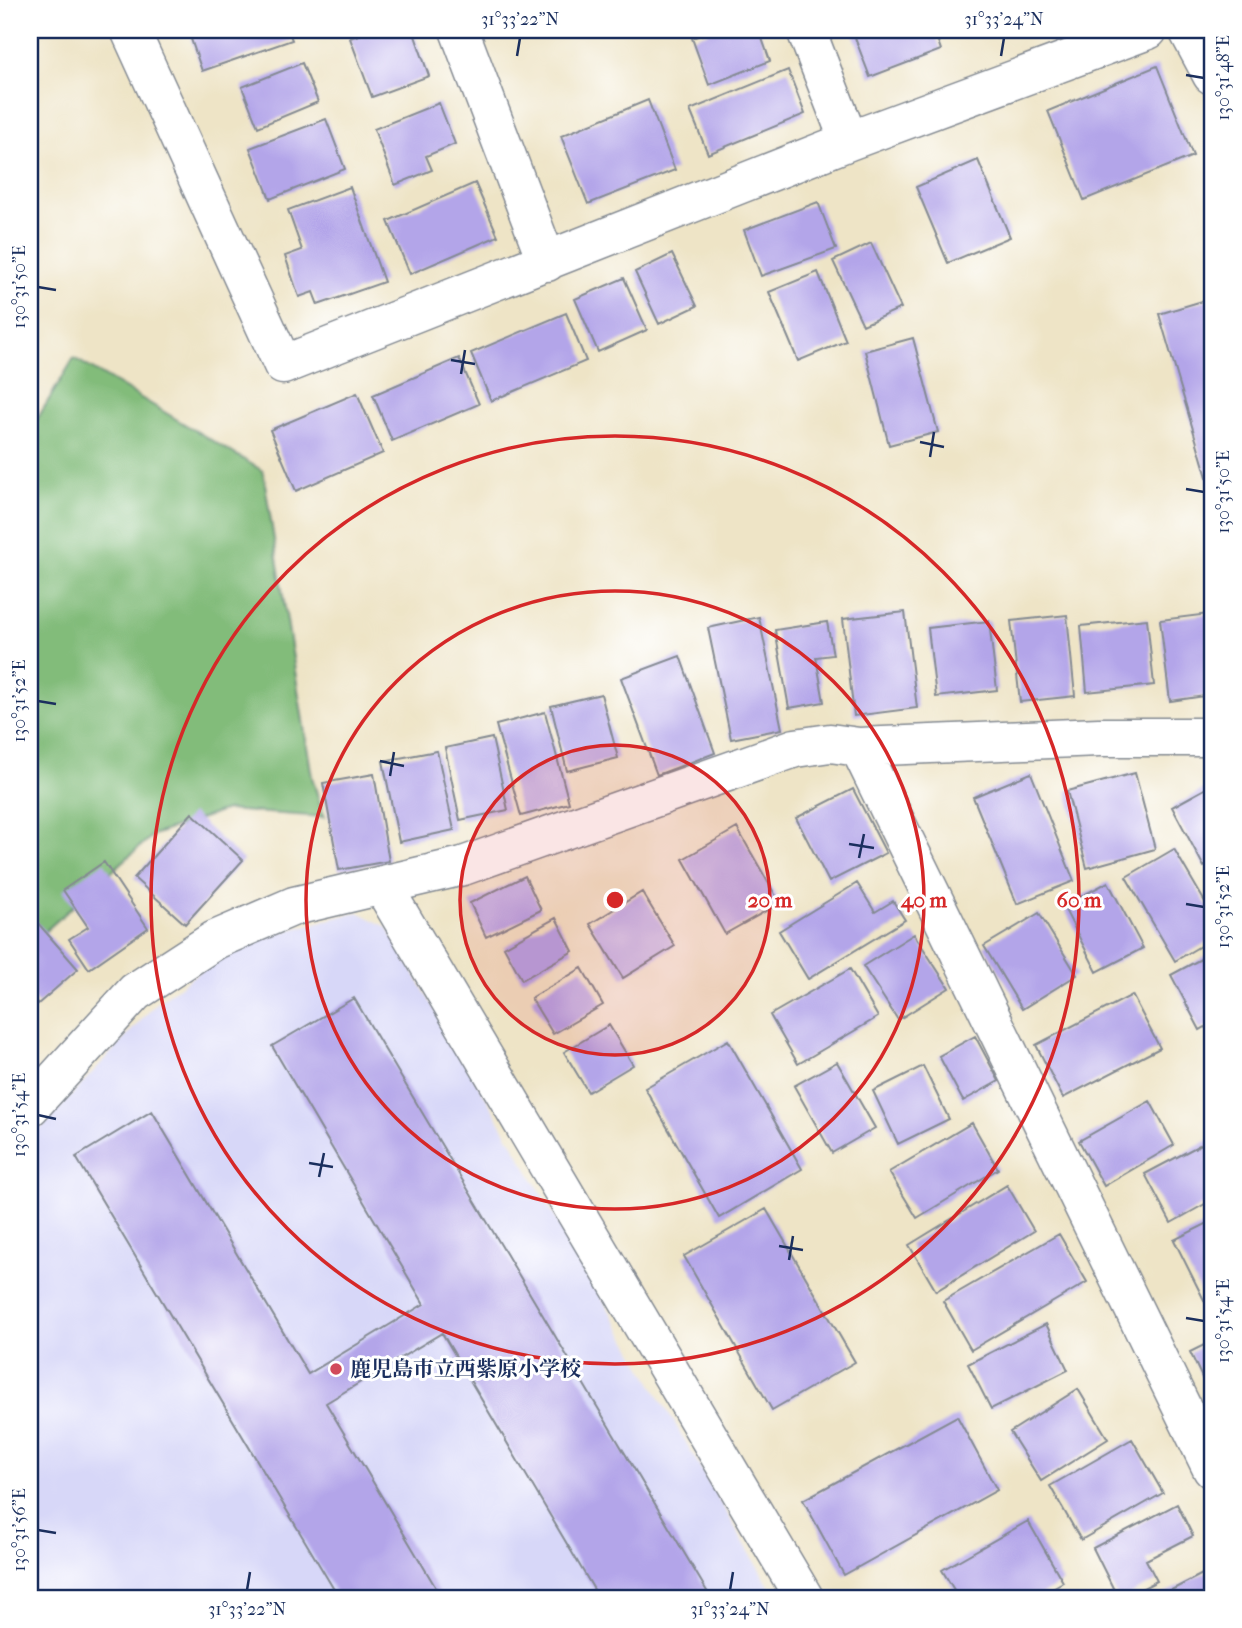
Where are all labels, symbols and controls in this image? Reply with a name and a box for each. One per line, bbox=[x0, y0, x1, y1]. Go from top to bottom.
text: 31°33'22"N bbox=[481, 9, 559, 30]
text: 31°33'24"N bbox=[964, 9, 1044, 30]
text: 130°31'48"E bbox=[1213, 35, 1234, 121]
text: 130°31'50"E bbox=[9, 245, 30, 329]
text: 130°31'50"E bbox=[1213, 450, 1234, 534]
text: 130°31'52"E bbox=[9, 660, 30, 743]
text: 130°31'52"E bbox=[1213, 866, 1234, 949]
centre of rings bbox=[603, 888, 627, 912]
text: 20 m bbox=[748, 888, 793, 912]
text: 40 m bbox=[900, 888, 948, 913]
text: 60 m bbox=[1057, 888, 1102, 912]
text: 130°31'54"E bbox=[9, 1073, 30, 1157]
text: 130°31'54"E bbox=[1213, 1279, 1234, 1363]
place label: 鹿児島市立西紫原小学校 bbox=[350, 1357, 581, 1381]
marker: 鹿児島市立西紫原小学校 bbox=[328, 1361, 344, 1377]
text: 130°31'56"E bbox=[9, 1488, 30, 1572]
text: 31°33'22"N bbox=[208, 1599, 286, 1620]
text: 31°33'24"N bbox=[690, 1599, 770, 1620]

